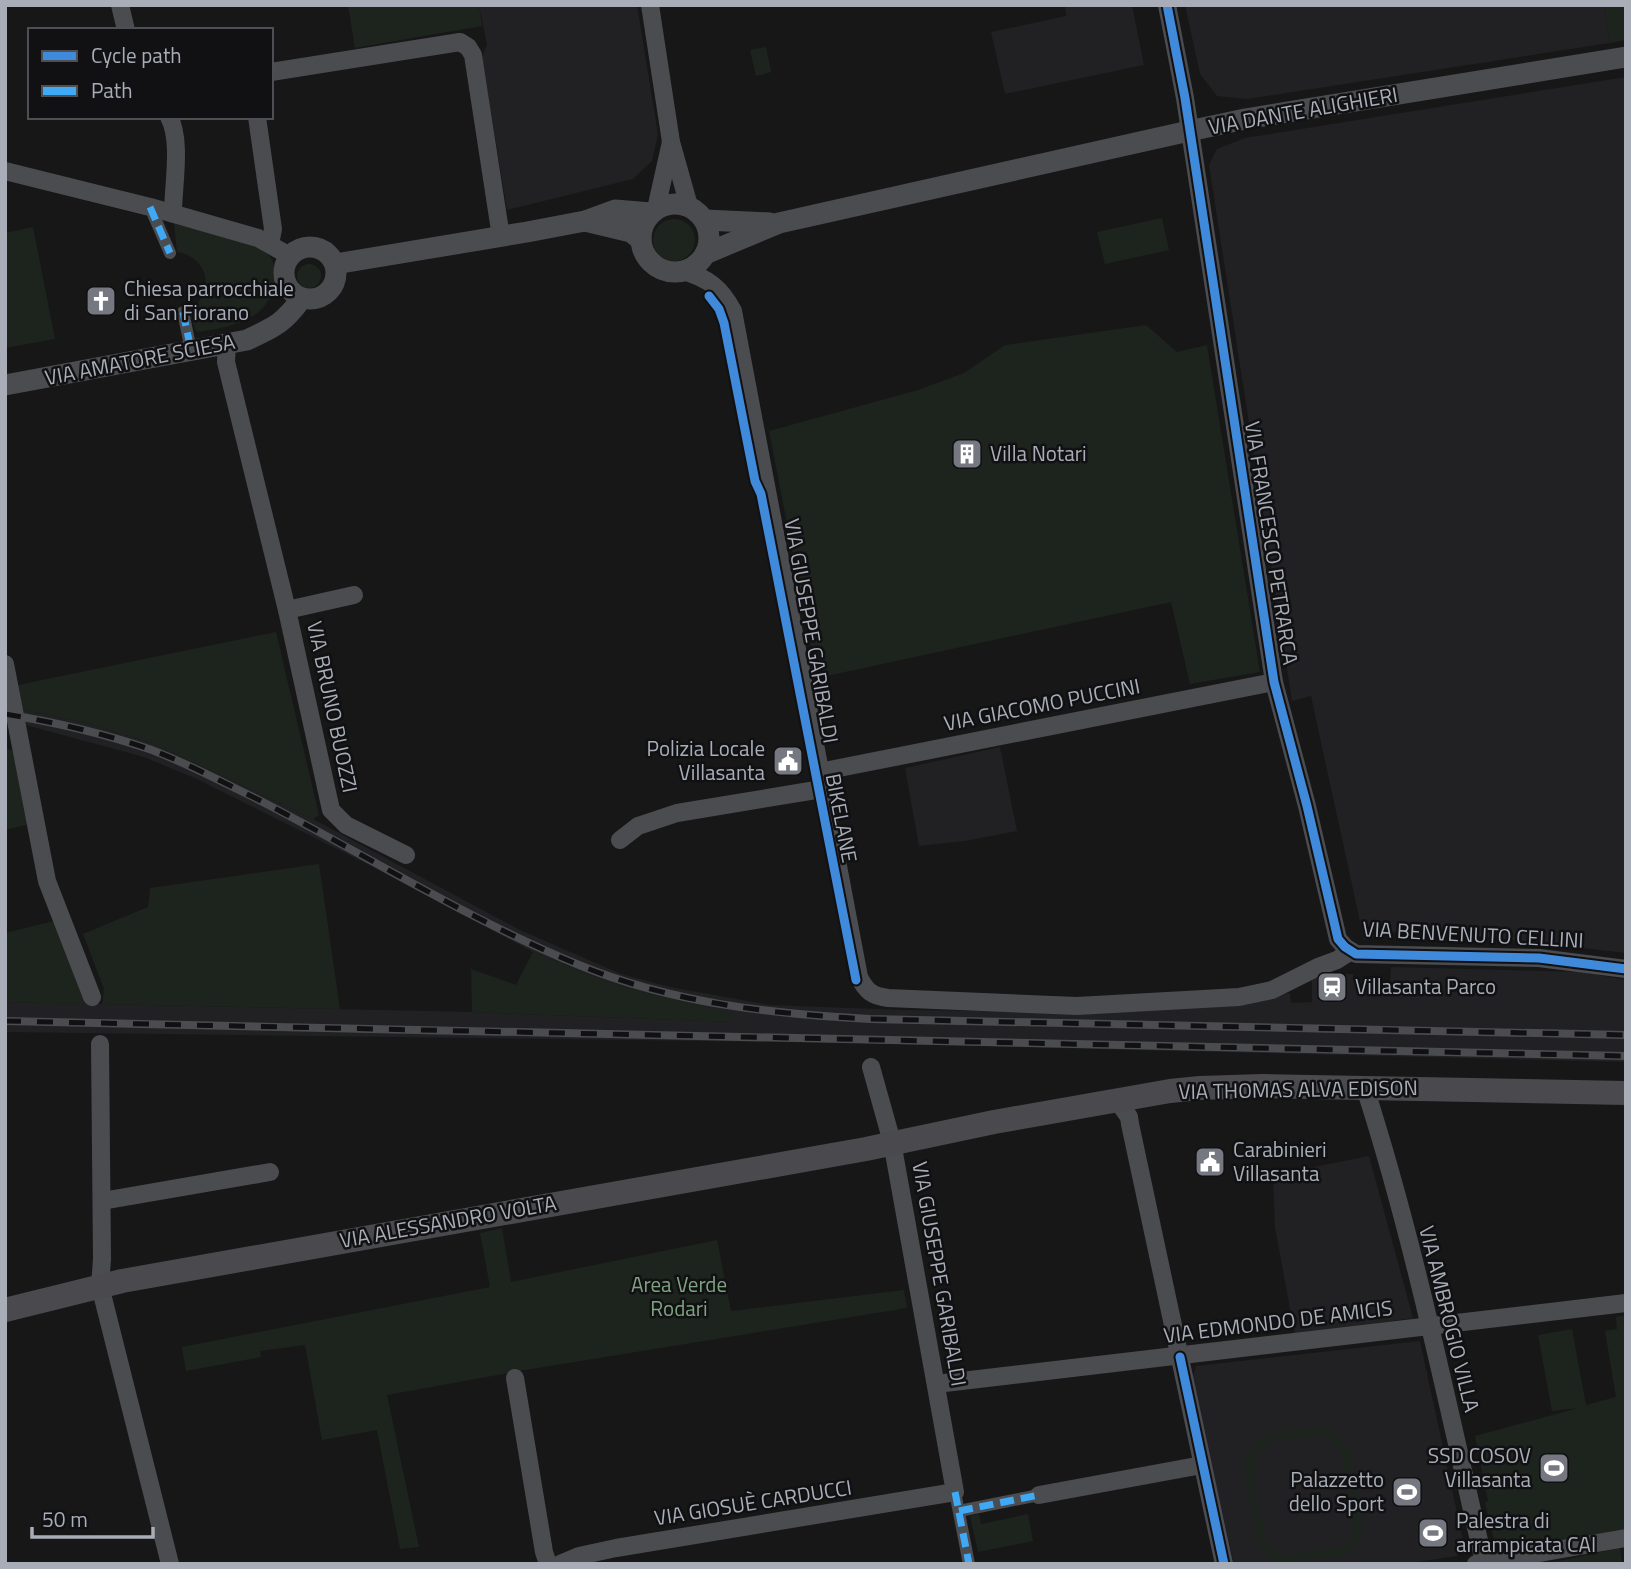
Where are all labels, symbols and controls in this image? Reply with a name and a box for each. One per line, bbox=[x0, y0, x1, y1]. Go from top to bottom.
legend bbox=[28, 28, 273, 119]
text: Cycle path bbox=[91, 39, 182, 71]
text: Path bbox=[91, 74, 133, 106]
street label: VIA DANTE ALIGHIERI bbox=[1206, 78, 1400, 142]
place label: Chiesa parrocchiale di San Fiorano bbox=[124, 272, 294, 328]
church icon: Chiesa parrocchiale di San Fiorano bbox=[84, 284, 118, 318]
street label: VIA AMATORE SCIESA bbox=[42, 325, 238, 393]
street label: VIA FRANCESCO PETRARCA bbox=[1237, 419, 1307, 667]
building icon: Villa Notari bbox=[950, 437, 984, 471]
place label: Villa Notari bbox=[990, 437, 1087, 469]
street label: VIA GIUSEPPE GARIBALDI bbox=[776, 516, 848, 746]
street label: VIA BRUNO BUOZZI bbox=[299, 618, 367, 795]
street label: VIA GIACOMO PUCCINI bbox=[941, 669, 1143, 739]
place label: Polizia Locale Villasanta bbox=[647, 732, 765, 788]
public building icon: Polizia Locale Villasanta bbox=[771, 744, 805, 778]
street label: BIKELANE bbox=[818, 771, 866, 865]
street label: VIA BENVENUTO CELLINI bbox=[1362, 912, 1585, 956]
station icon: Villasanta Parco bbox=[1315, 970, 1349, 1004]
place label: Villasanta Parco bbox=[1355, 970, 1496, 1002]
street label: VIA THOMAS ALVA EDISON bbox=[1178, 1071, 1418, 1107]
place label: Carabinieri Villasanta bbox=[1233, 1133, 1327, 1189]
public building icon: Carabinieri Villasanta bbox=[1193, 1145, 1227, 1179]
street label: VIA GIUSEPPE GARIBALDI bbox=[904, 1159, 976, 1389]
street label: VIA ALESSANDRO VOLTA bbox=[337, 1186, 559, 1256]
street label: VIA AMBROGIO VILLA bbox=[1411, 1222, 1489, 1416]
park label: Area Verde Rodari bbox=[631, 1268, 727, 1324]
street label: VIA EDMONDO DE AMICIS bbox=[1162, 1291, 1394, 1351]
place label: SSD COSOV Villasanta bbox=[1428, 1439, 1531, 1495]
sports icon: SSD COSOV Villasanta bbox=[1537, 1451, 1571, 1485]
place label: Palazzetto dello Sport bbox=[1289, 1463, 1385, 1519]
street label: VIA GIOSUÈ CARDUCCI bbox=[652, 1471, 854, 1533]
sports icon: Palazzetto dello Sport bbox=[1390, 1475, 1424, 1509]
scale bar bbox=[32, 1496, 152, 1540]
text: 50 m bbox=[42, 1503, 88, 1535]
place label: Palestra di arrampicata CAI bbox=[1456, 1504, 1596, 1560]
sports icon: Palestra di arrampicata CAI bbox=[1416, 1516, 1450, 1550]

